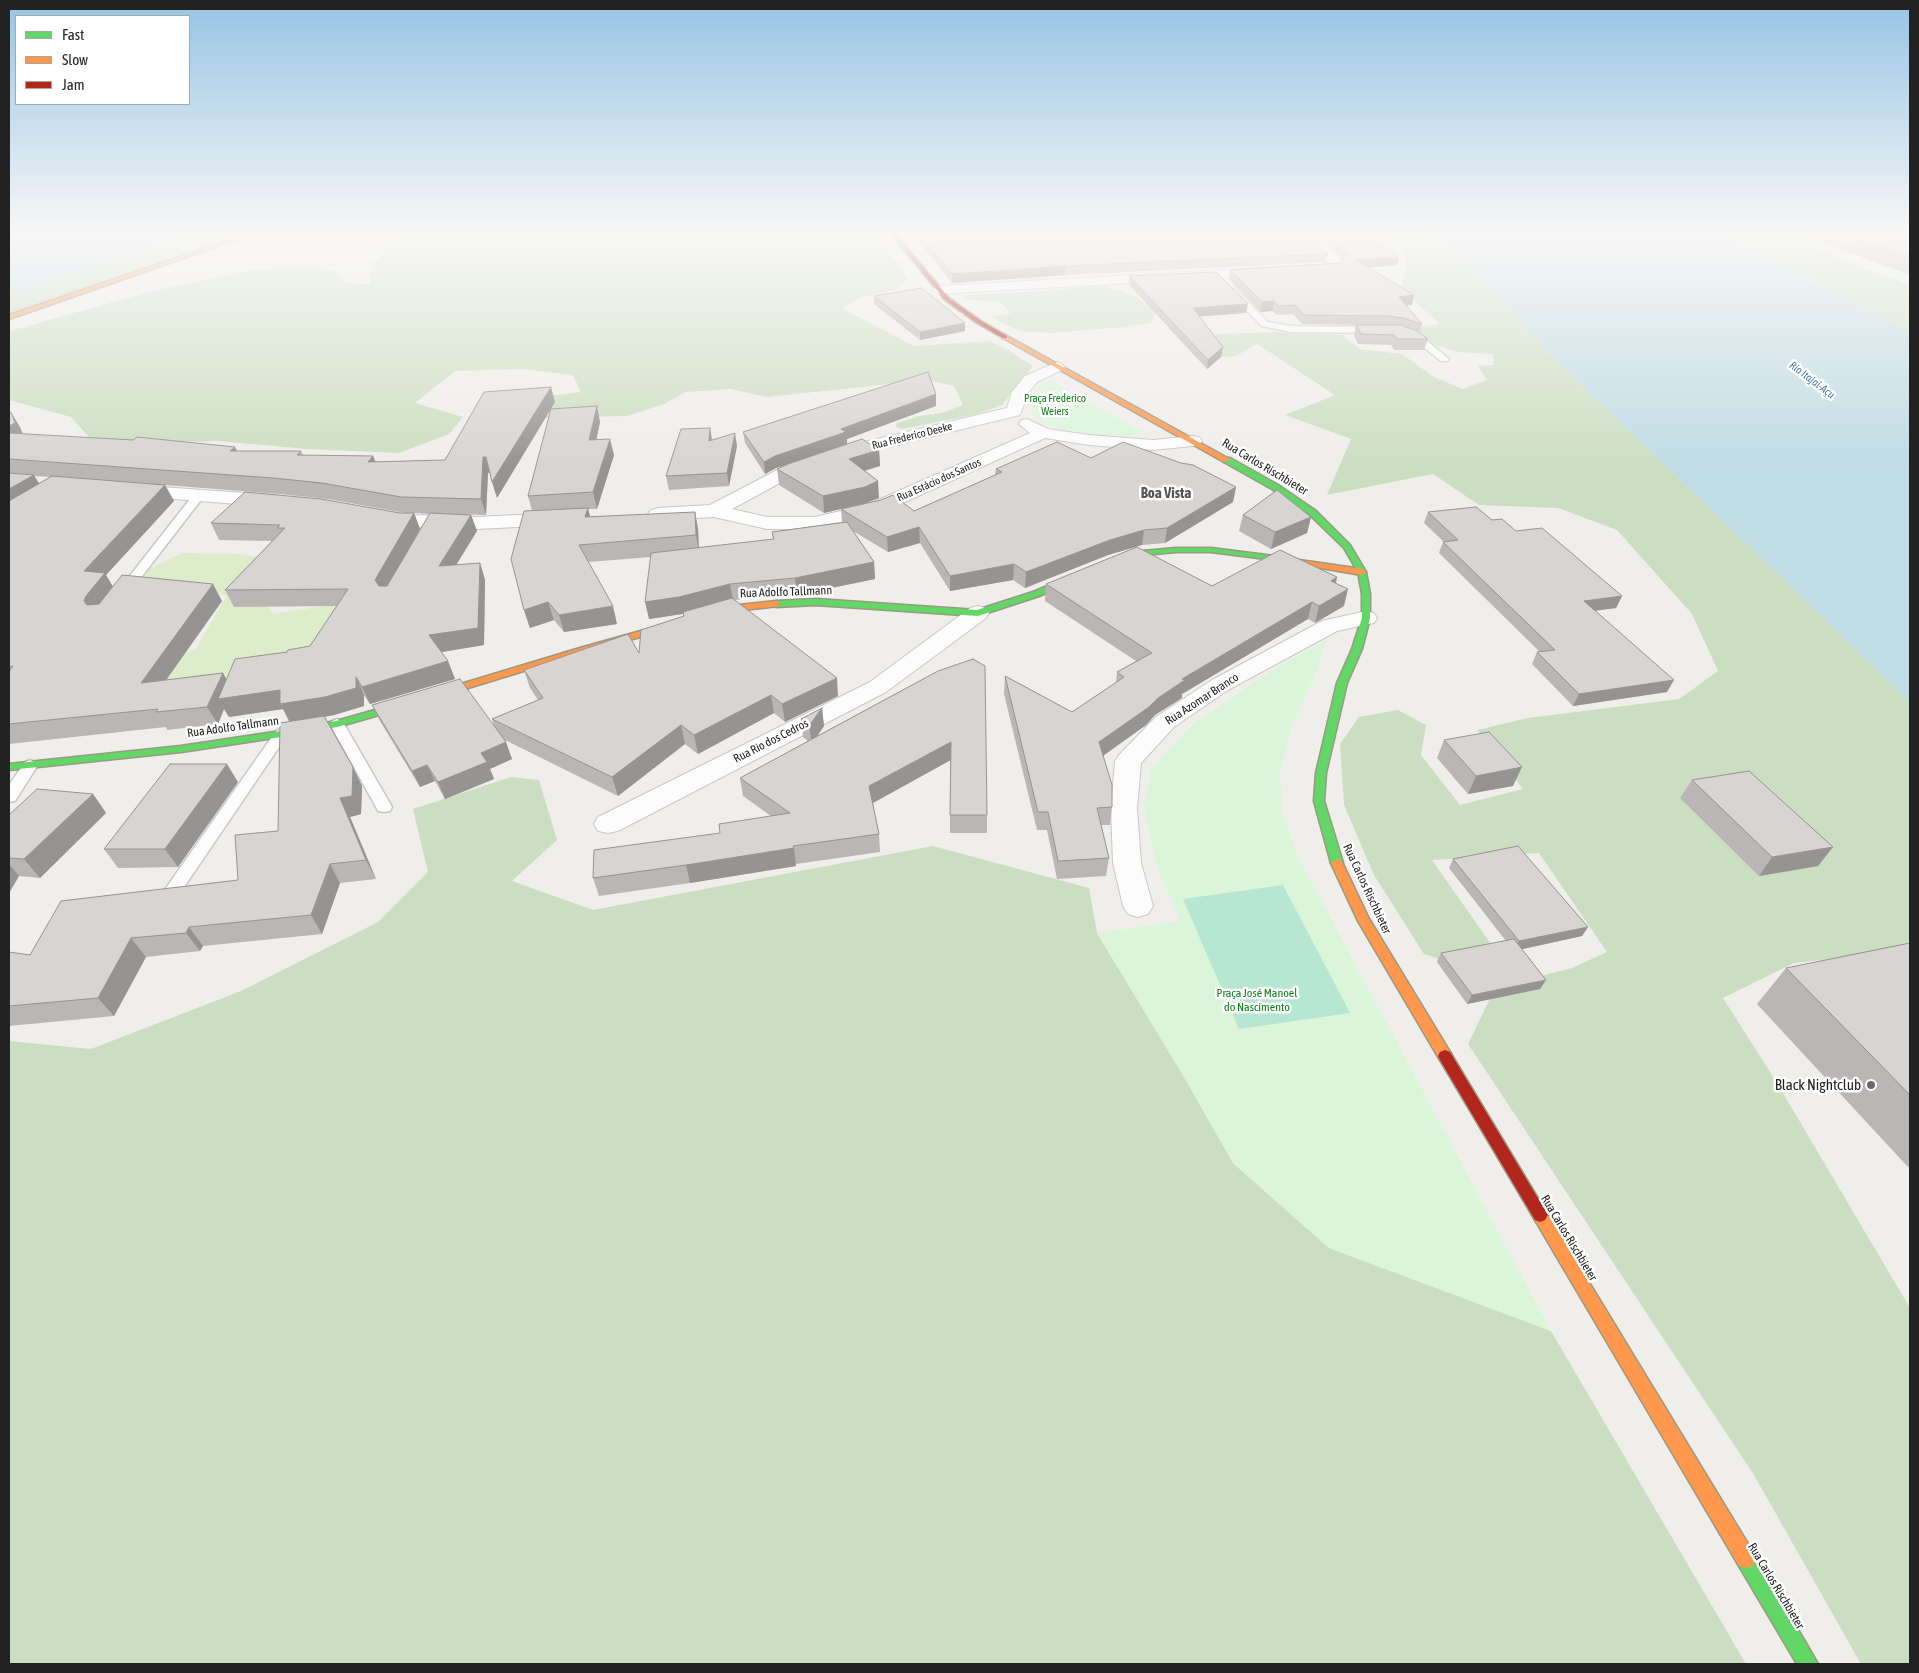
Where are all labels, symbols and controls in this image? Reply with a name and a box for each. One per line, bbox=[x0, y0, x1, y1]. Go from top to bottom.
legend bbox=[15, 15, 190, 105]
text: Fast bbox=[62, 26, 84, 43]
text: Slow bbox=[62, 51, 88, 68]
text: Jam bbox=[62, 76, 85, 93]
water label: Rio Itajaí-Açu bbox=[1787, 359, 1837, 401]
park label: Praça Frederico Weiers bbox=[1024, 392, 1086, 418]
street label: Rua Frederico Deeke bbox=[870, 420, 954, 452]
street label: Rua Carlos Rischbieter bbox=[1219, 436, 1311, 498]
street label: Rua Estácio dos Santos bbox=[895, 456, 983, 504]
district label: Boa Vista bbox=[1141, 484, 1191, 502]
street label: Rua Adolfo Tallmann bbox=[740, 583, 832, 601]
street label: Rua Azomar Branco bbox=[1163, 670, 1241, 728]
street label: Rua Adolfo Tallmann bbox=[186, 713, 280, 741]
street label: Rua Rio dos Cedros bbox=[731, 716, 811, 766]
street label: Rua Carlos Rischbieter bbox=[1340, 842, 1394, 936]
park label: Praça José Manoel do Nascimento bbox=[1217, 986, 1297, 1014]
place label: Black Nightclub bbox=[1775, 1076, 1861, 1094]
marker: Black Nightclub bbox=[1865, 1079, 1877, 1091]
street label: Rua Carlos Rischbieter bbox=[1538, 1192, 1600, 1284]
street label: Rua Carlos Rischbieter bbox=[1745, 1540, 1807, 1632]

